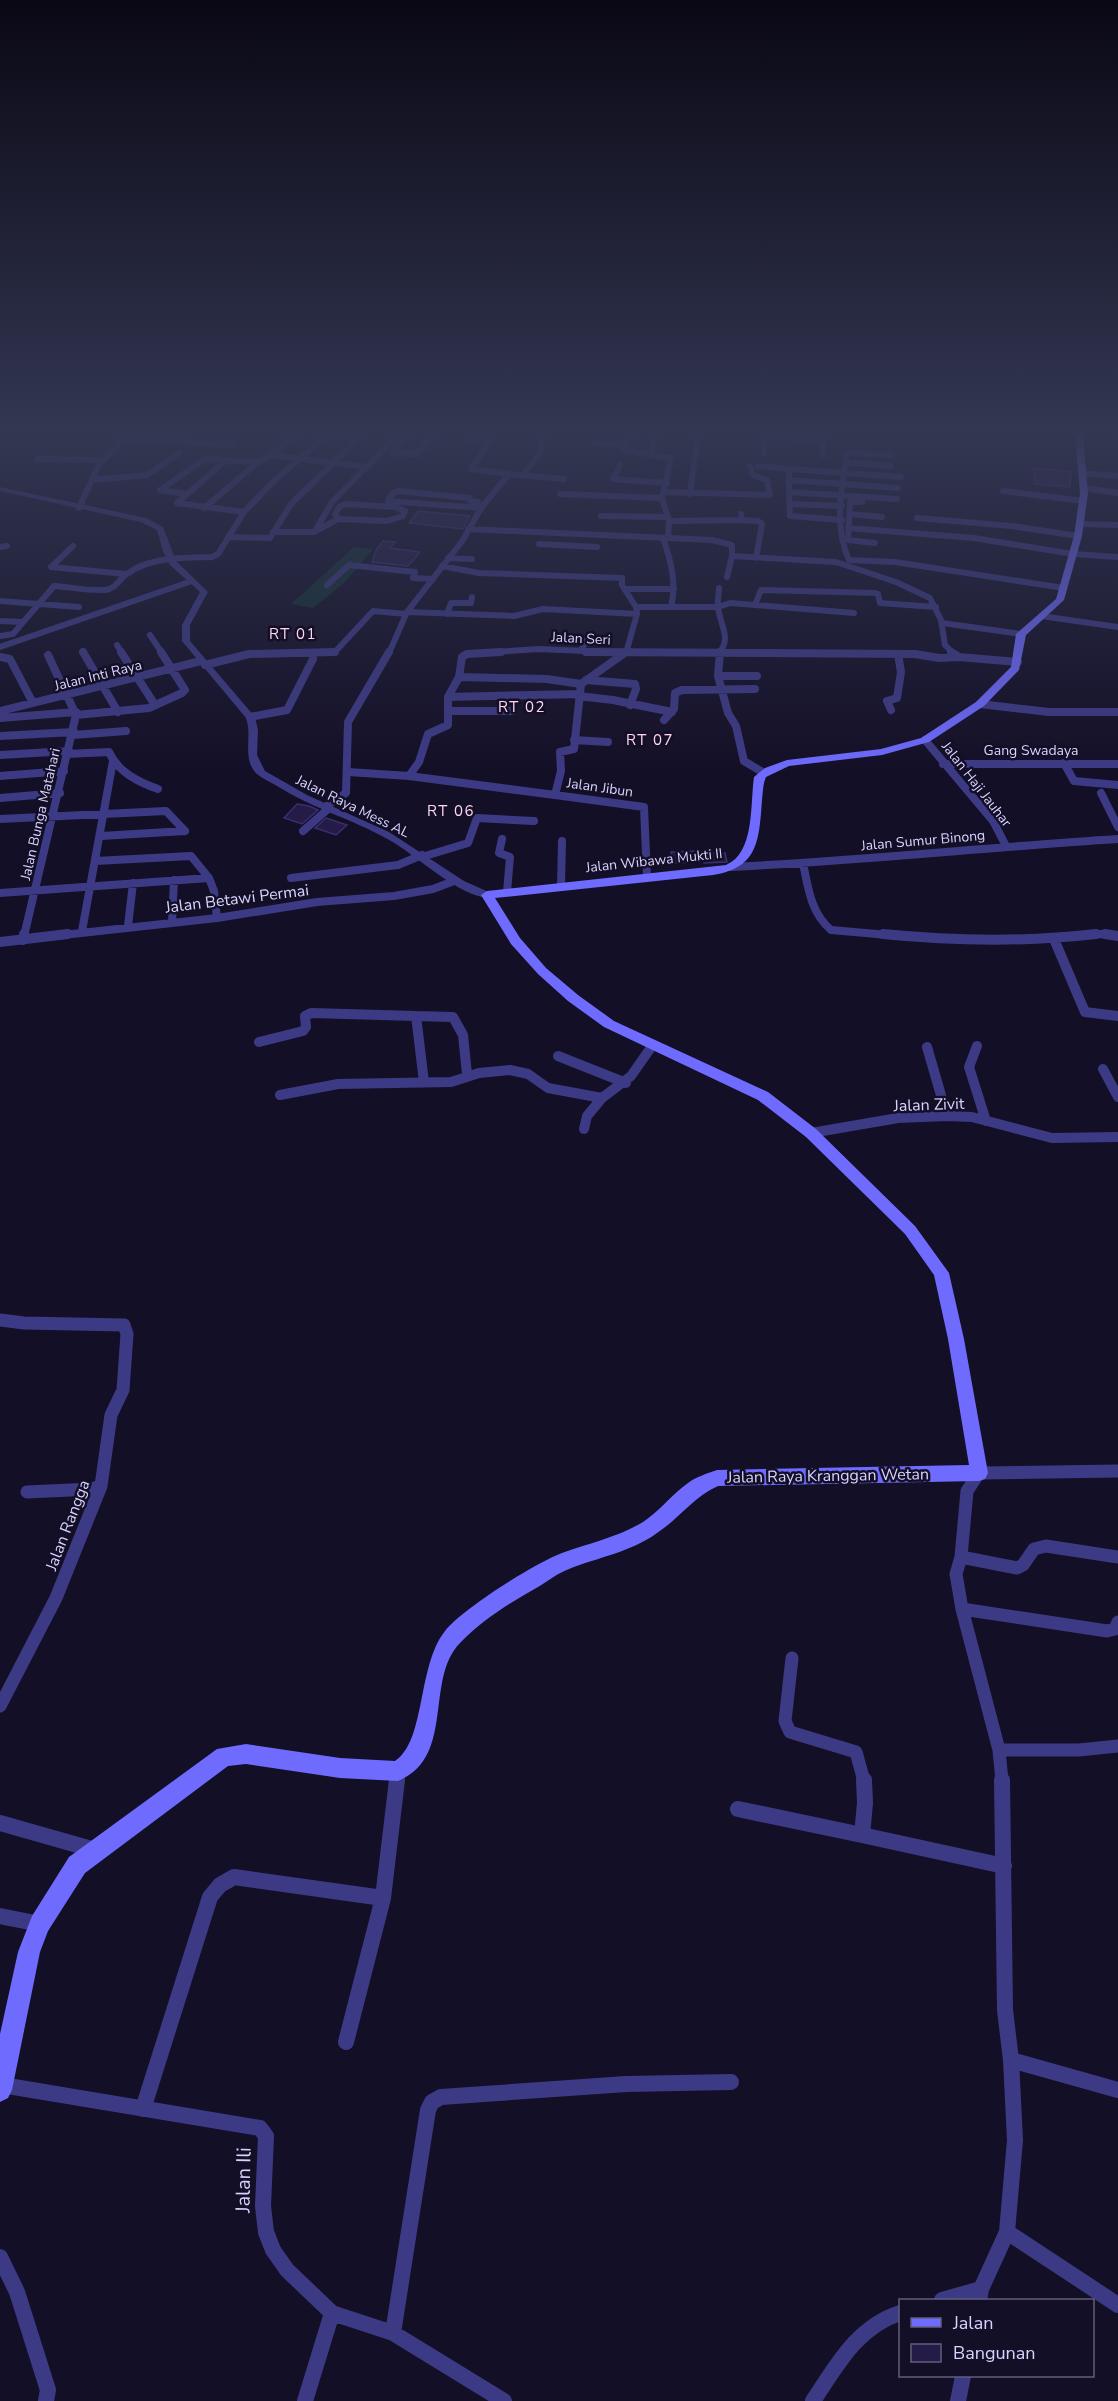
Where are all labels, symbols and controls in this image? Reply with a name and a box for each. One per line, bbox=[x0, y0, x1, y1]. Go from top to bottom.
district label: RT 01 bbox=[269, 624, 317, 644]
street label: Jalan Seri bbox=[550, 627, 611, 650]
street label: Jalan Inti Raya bbox=[51, 655, 144, 696]
district label: RT 02 bbox=[498, 697, 546, 717]
district label: RT 07 bbox=[626, 730, 674, 750]
street label: Jalan Haji Jauhar bbox=[937, 737, 1016, 831]
street label: Gang Swadaya bbox=[984, 741, 1078, 760]
street label: Jalan Bunga Matahari bbox=[16, 746, 65, 883]
street label: Jalan Raya Mess AL bbox=[292, 770, 413, 842]
street label: Jalan Jibun bbox=[565, 773, 634, 802]
district label: RT 06 bbox=[427, 801, 475, 821]
street label: Jalan Sumur Binong bbox=[859, 826, 986, 855]
street label: Jalan Wibawa Mukti II bbox=[584, 844, 723, 877]
street label: Jalan Betawi Permai bbox=[163, 879, 310, 919]
street label: Jalan Zivit bbox=[892, 1093, 965, 1117]
street label: Jalan Raya Kranggan Wetan bbox=[726, 1463, 929, 1489]
street label: Jalan Rangga bbox=[40, 1477, 95, 1575]
street label: Jalan Ili bbox=[229, 2147, 258, 2214]
legend bbox=[899, 2299, 1094, 2377]
text: Jalan bbox=[952, 2311, 993, 2335]
text: Bangunan bbox=[953, 2341, 1036, 2365]

